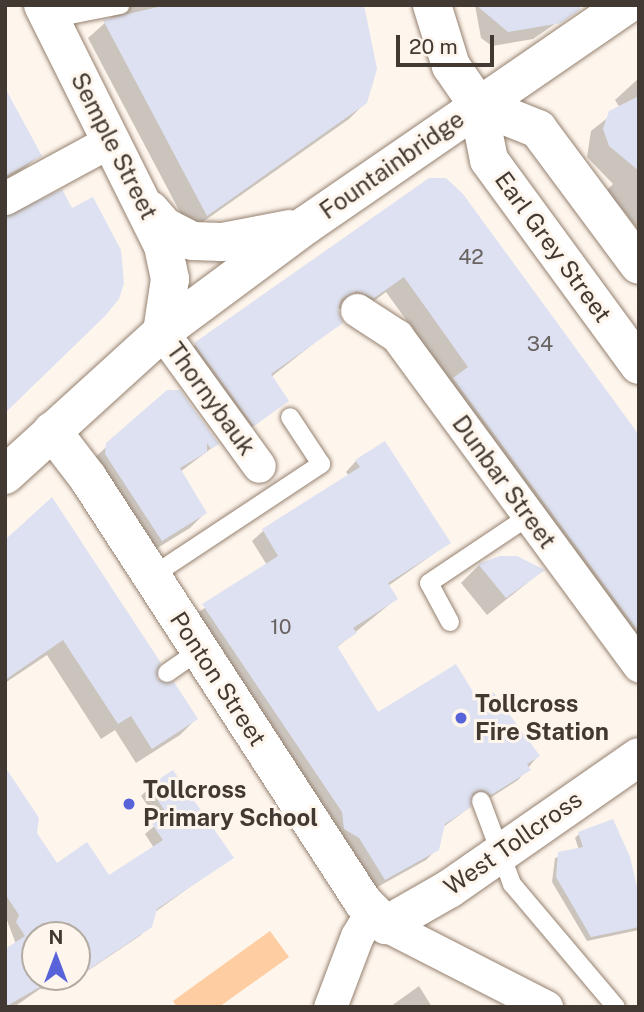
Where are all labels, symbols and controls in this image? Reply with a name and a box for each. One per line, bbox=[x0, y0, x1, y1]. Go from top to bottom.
scale bar bbox=[399, 21, 497, 65]
text: 20 m bbox=[409, 34, 458, 59]
street label: Semple Street bbox=[65, 68, 163, 224]
street label: Fountainbridge bbox=[314, 105, 470, 225]
street label: Earl Grey Street bbox=[489, 166, 617, 328]
house number: 42 bbox=[458, 244, 484, 270]
house number: 34 bbox=[527, 331, 553, 357]
street label: Thornybauk bbox=[160, 337, 262, 461]
street label: Dunbar Street bbox=[446, 410, 562, 554]
street label: Ponton Street bbox=[164, 606, 272, 752]
house number: 10 bbox=[270, 614, 292, 640]
place label: Tollcross Fire Station bbox=[475, 690, 609, 746]
marker: Tollcross Fire Station bbox=[453, 710, 469, 726]
place label: Tollcross Primary School bbox=[143, 776, 318, 832]
street label: West Tollcross bbox=[438, 785, 588, 901]
marker: Tollcross Primary School bbox=[121, 796, 137, 812]
north arrow bbox=[21, 921, 91, 991]
text: N bbox=[49, 926, 63, 948]

